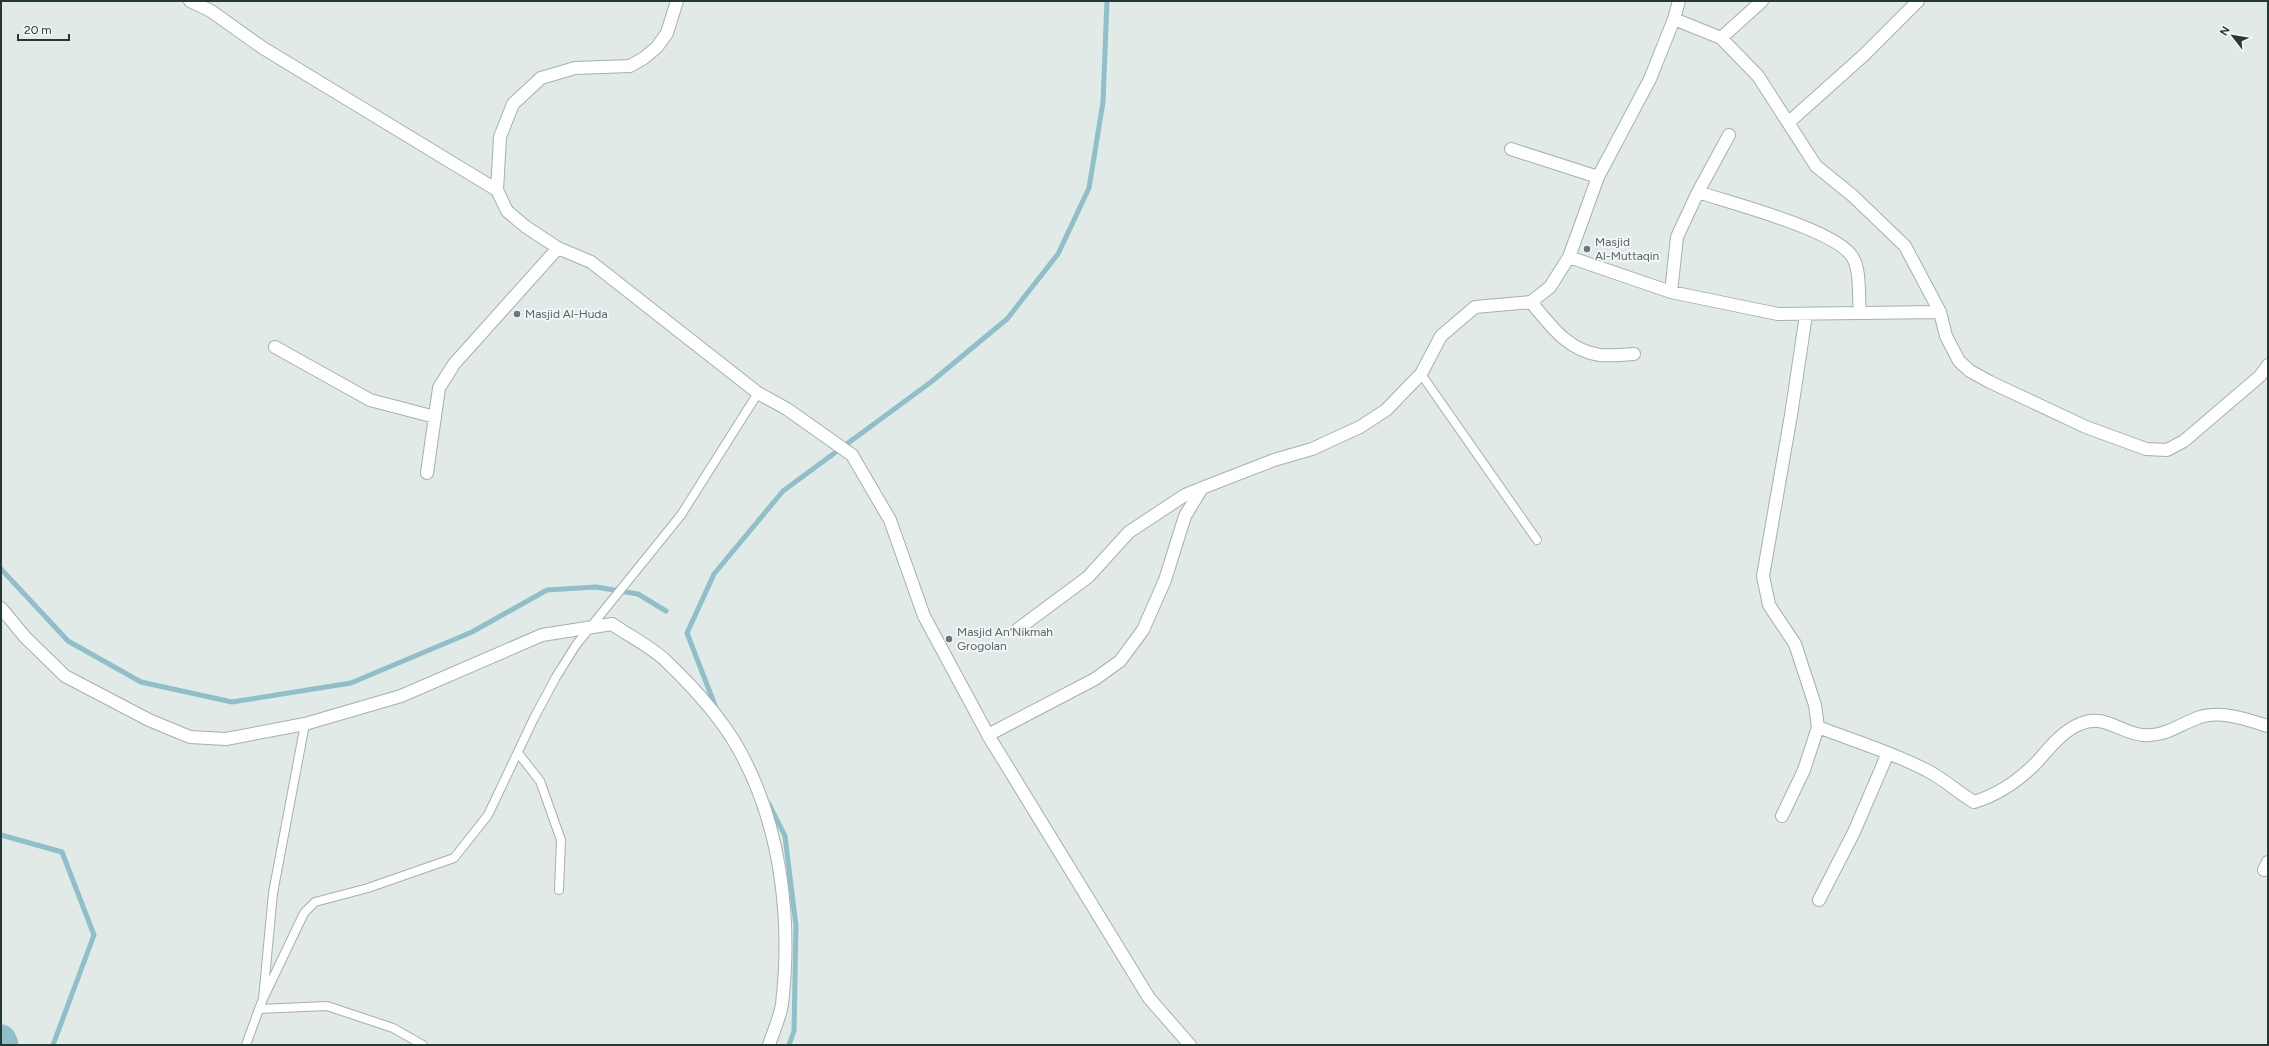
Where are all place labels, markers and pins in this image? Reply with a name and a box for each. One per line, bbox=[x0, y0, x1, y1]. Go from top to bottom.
place label: Masjid Al-Muttaqin bbox=[1595, 235, 1659, 263]
marker: Masjid Al-Muttaqin bbox=[1582, 244, 1592, 254]
place label: Masjid Al-Huda bbox=[525, 307, 608, 321]
marker: Masjid Al-Huda bbox=[512, 309, 522, 319]
place label: Masjid An'Nikmah Grogolan bbox=[957, 625, 1053, 653]
marker: Masjid An'Nikmah Grogolan bbox=[944, 634, 954, 644]

